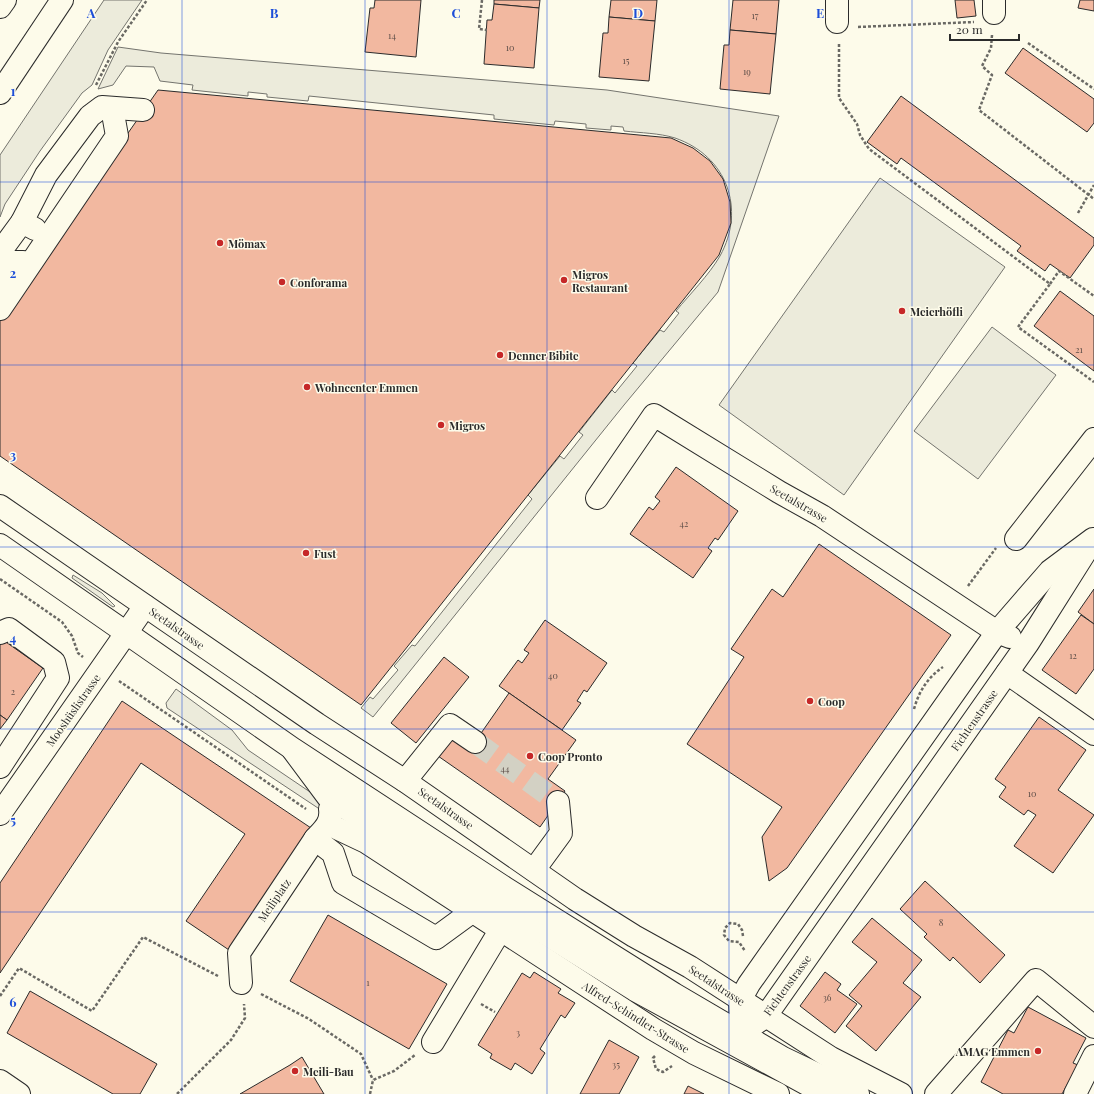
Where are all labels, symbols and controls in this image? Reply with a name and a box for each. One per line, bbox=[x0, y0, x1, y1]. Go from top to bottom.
text: A bbox=[86, 4, 96, 21]
text: B bbox=[270, 4, 279, 21]
text: C bbox=[451, 4, 461, 21]
text: D bbox=[633, 4, 643, 21]
text: E bbox=[816, 4, 824, 21]
house number: 17 bbox=[752, 9, 759, 21]
scale bar bbox=[950, 16, 1019, 42]
text: 20 m bbox=[956, 21, 983, 37]
house number: 14 bbox=[388, 29, 396, 41]
house number: 10 bbox=[506, 41, 514, 53]
house number: 15 bbox=[623, 54, 630, 66]
house number: 19 bbox=[743, 65, 751, 77]
text: 1 bbox=[11, 82, 16, 99]
place label: Mömax bbox=[228, 236, 266, 251]
marker: Mömax bbox=[215, 238, 225, 248]
text: 2 bbox=[10, 264, 17, 281]
place label: Migros Restaurant bbox=[572, 267, 628, 295]
place label: Conforama bbox=[290, 275, 347, 290]
marker: Migros Restaurant bbox=[559, 275, 569, 285]
marker: Conforama bbox=[277, 277, 287, 287]
place label: Meierhöfli bbox=[910, 304, 963, 319]
marker: Meierhöfli bbox=[897, 306, 907, 316]
house number: 21 bbox=[1075, 343, 1083, 355]
place label: Denner Bibite bbox=[508, 348, 579, 363]
marker: Denner Bibite bbox=[495, 350, 505, 360]
place label: Wohncenter Emmen bbox=[314, 380, 418, 395]
marker: Wohncenter Emmen bbox=[302, 382, 312, 392]
place label: Migros bbox=[449, 418, 485, 433]
marker: Migros bbox=[436, 420, 446, 430]
text: 3 bbox=[10, 446, 16, 463]
street label: Seetalstrasse bbox=[767, 480, 831, 526]
house number: 42 bbox=[680, 517, 688, 529]
place label: Fust bbox=[314, 546, 336, 561]
marker: Fust bbox=[301, 548, 311, 558]
street label: Seetalstrasse bbox=[146, 603, 208, 653]
text: 4 bbox=[10, 629, 17, 646]
house number: 12 bbox=[1069, 649, 1077, 661]
house number: 40 bbox=[548, 669, 558, 681]
street label: Mooshüslistrasse bbox=[42, 670, 104, 749]
house number: 2 bbox=[11, 685, 15, 697]
street label: Fichtenstrasse bbox=[947, 686, 1001, 754]
place label: Coop bbox=[818, 694, 845, 709]
marker: Coop bbox=[805, 696, 815, 706]
place label: Coop Pronto bbox=[538, 749, 602, 764]
marker: Coop Pronto bbox=[525, 751, 535, 761]
house number: 44 bbox=[501, 762, 510, 774]
street label: Seetalstrasse bbox=[415, 783, 477, 833]
house number: 10 bbox=[1028, 787, 1036, 799]
text: 5 bbox=[10, 811, 16, 828]
street label: Meiliplatz bbox=[254, 876, 294, 924]
house number: 8 bbox=[939, 916, 944, 928]
street label: Fichtenstrasse bbox=[760, 951, 814, 1019]
street label: Seetalstrasse bbox=[686, 961, 748, 1009]
house number: 1 bbox=[366, 976, 370, 988]
street label: Alfred-Schindler-Strasse bbox=[579, 977, 693, 1056]
house number: 36 bbox=[823, 991, 832, 1003]
text: 6 bbox=[9, 993, 17, 1010]
house number: 3 bbox=[516, 1026, 520, 1038]
place label: AMAG Emmen bbox=[955, 1044, 1030, 1059]
marker: AMAG Emmen bbox=[1033, 1046, 1043, 1056]
house number: 35 bbox=[612, 1058, 620, 1070]
place label: Meili-Bau bbox=[303, 1064, 354, 1079]
marker: Meili-Bau bbox=[290, 1066, 300, 1076]

